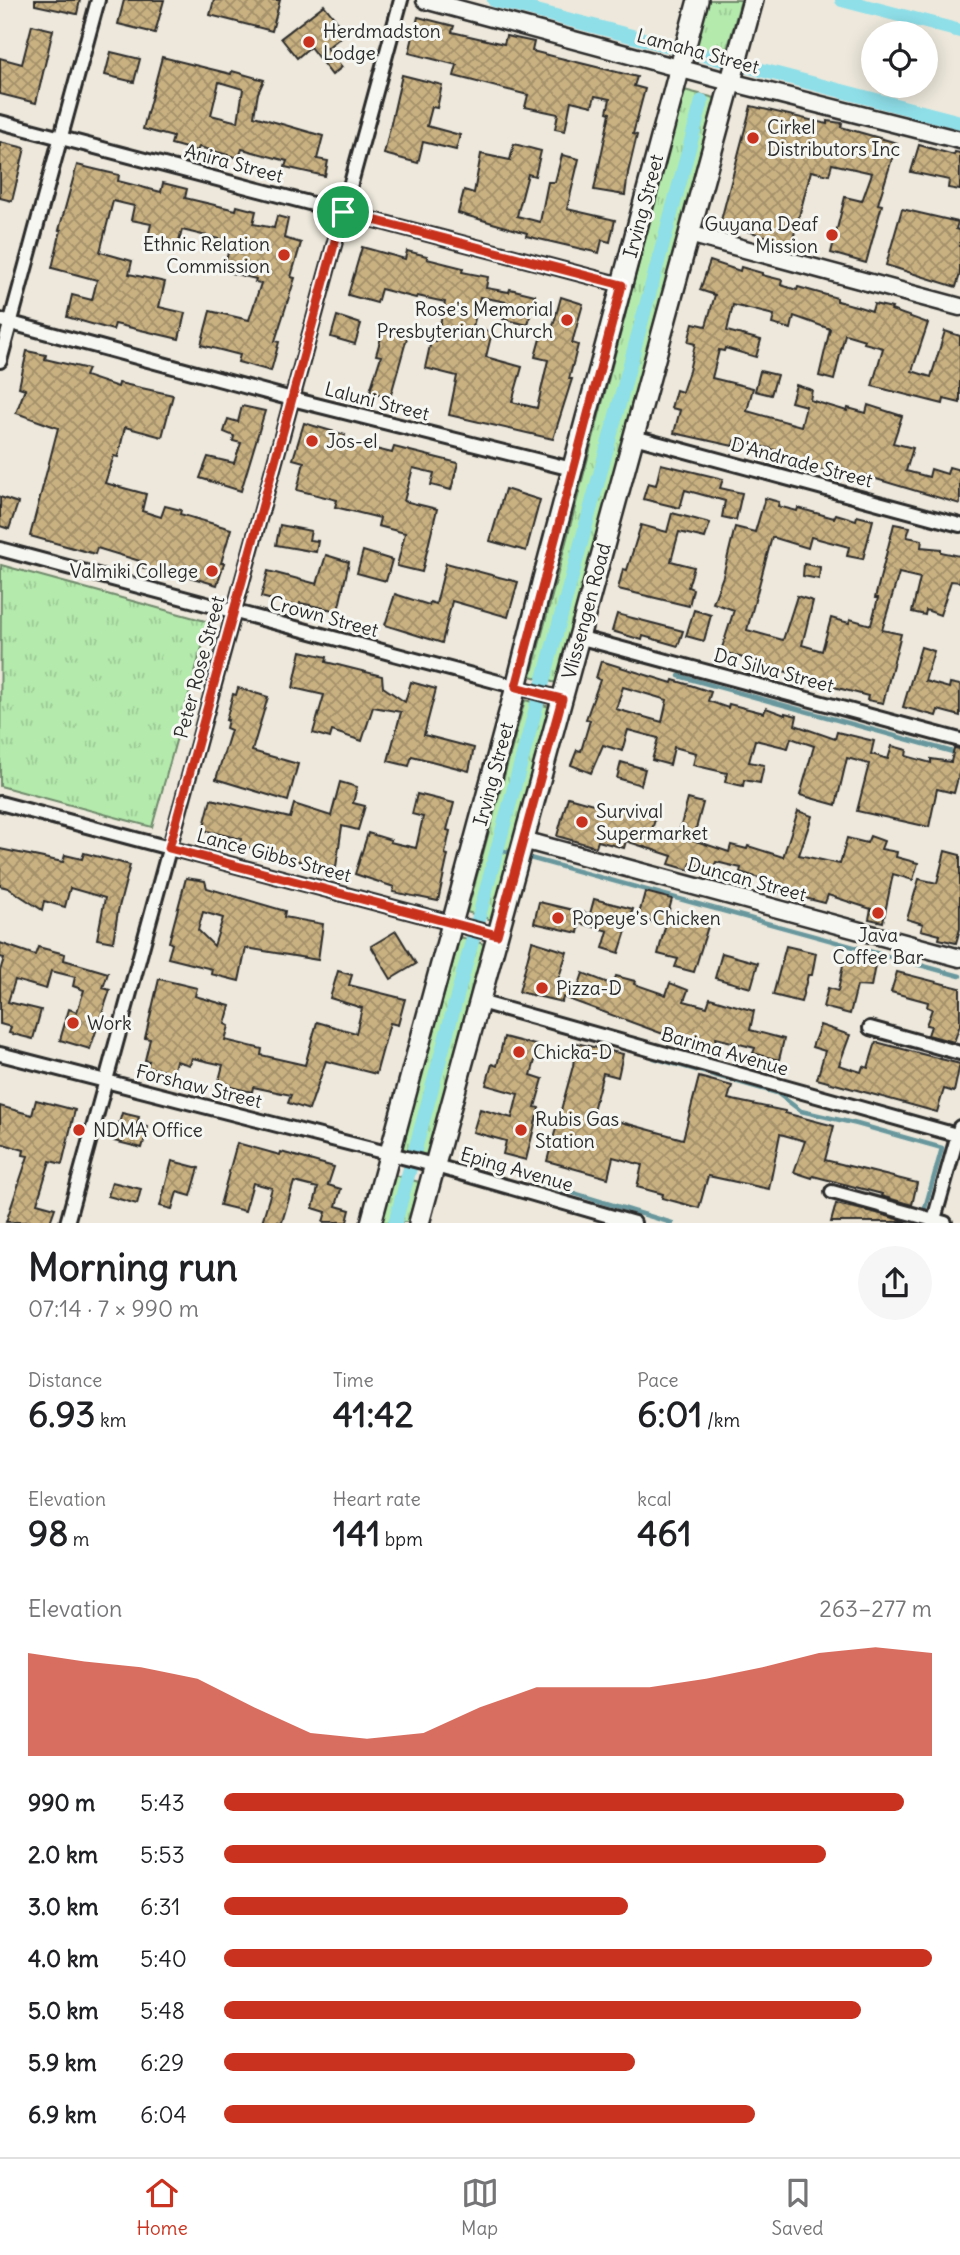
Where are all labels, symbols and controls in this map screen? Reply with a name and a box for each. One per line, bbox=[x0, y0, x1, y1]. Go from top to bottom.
place label: Herdmadston Lodge bbox=[323, 19, 441, 65]
map controls bbox=[861, 21, 938, 98]
button: locate bbox=[861, 21, 938, 98]
street label: Lamaha Street bbox=[634, 23, 762, 79]
marker: Herdmadston Lodge bbox=[301, 34, 317, 50]
place label: Cirkel Distributors Inc bbox=[767, 115, 900, 161]
marker: Cirkel Distributors Inc bbox=[745, 130, 761, 146]
street label: Anira Street bbox=[182, 138, 286, 188]
street label: Irving Street bbox=[618, 152, 668, 260]
pin bbox=[313, 182, 373, 242]
icon: arrive bbox=[324, 193, 362, 231]
place label: Guyana Deaf Mission bbox=[704, 212, 819, 258]
marker: Guyana Deaf Mission bbox=[824, 227, 840, 243]
place label: Ethnic Relation Commission bbox=[143, 232, 270, 278]
marker: Ethnic Relation Commission bbox=[276, 247, 292, 263]
place label: Rose's Memorial Presbyterian Church bbox=[377, 297, 553, 343]
marker: Rose's Memorial Presbyterian Church bbox=[559, 312, 575, 328]
street label: Laluni Street bbox=[322, 376, 432, 426]
place label: Jos-el bbox=[326, 429, 377, 453]
street label: D'Andrade Street bbox=[729, 432, 875, 492]
marker: Jos-el bbox=[304, 433, 320, 449]
street label: Vlissengen Road bbox=[556, 540, 616, 682]
place label: Valmiki College bbox=[70, 559, 198, 583]
marker: Valmiki College bbox=[204, 563, 220, 579]
street label: Crown Street bbox=[267, 590, 381, 642]
street label: Peter Rose Street bbox=[168, 593, 230, 741]
street label: Da Silva Street bbox=[711, 642, 837, 698]
street label: Irving Street bbox=[468, 720, 518, 828]
place label: Survival Supermarket bbox=[596, 799, 708, 845]
marker: Survival Supermarket bbox=[574, 814, 590, 830]
street label: Lance Gibbs Street bbox=[194, 823, 354, 887]
street label: Duncan Street bbox=[685, 852, 809, 906]
marker: Java Coffee Bar bbox=[870, 905, 886, 921]
place label: Popeye's Chicken bbox=[572, 906, 721, 930]
marker: Popeye's Chicken bbox=[550, 910, 566, 926]
place label: Java Coffee Bar bbox=[833, 923, 924, 969]
place label: Pizza-D bbox=[556, 976, 622, 1000]
marker: Pizza-D bbox=[534, 980, 550, 996]
place label: Work bbox=[87, 1011, 132, 1035]
marker: Work bbox=[65, 1015, 81, 1031]
street label: Barima Avenue bbox=[659, 1021, 791, 1081]
place label: Chicka-D bbox=[533, 1040, 612, 1064]
marker: Chicka-D bbox=[511, 1044, 527, 1060]
street label: Forshaw Street bbox=[134, 1059, 264, 1113]
place label: Rubis Gas Station bbox=[535, 1107, 619, 1153]
place label: NDMA Office bbox=[93, 1118, 203, 1142]
marker: NDMA Office bbox=[71, 1122, 87, 1138]
marker: Rubis Gas Station bbox=[513, 1122, 529, 1138]
street label: Eping Avenue bbox=[458, 1141, 576, 1197]
text: Morning run bbox=[28, 1244, 238, 1291]
button: share bbox=[858, 1246, 932, 1320]
text: 07:14 · 7 × 990 m bbox=[28, 1294, 199, 1323]
text: Distance bbox=[28, 1368, 102, 1392]
text: Time bbox=[333, 1368, 374, 1392]
text: Pace bbox=[637, 1368, 679, 1392]
text: 6.93 bbox=[28, 1392, 95, 1436]
text: 41:42 bbox=[333, 1392, 414, 1436]
text: 6:01 bbox=[637, 1392, 702, 1436]
text: km bbox=[95, 1408, 126, 1432]
text: /km bbox=[702, 1408, 740, 1432]
text: Elevation bbox=[28, 1487, 106, 1511]
text: Heart rate bbox=[333, 1487, 421, 1511]
text: kcal bbox=[637, 1487, 672, 1511]
text: 98 bbox=[28, 1511, 68, 1555]
text: 141 bbox=[333, 1511, 380, 1555]
text: 461 bbox=[637, 1511, 692, 1555]
text: m bbox=[68, 1527, 89, 1551]
text: bpm bbox=[380, 1527, 423, 1551]
text: Elevation bbox=[28, 1594, 122, 1623]
text: 263–277 m bbox=[819, 1594, 932, 1623]
text: 990 m bbox=[28, 1788, 95, 1817]
text: 5:43 bbox=[140, 1788, 185, 1817]
text: 2.0 km bbox=[28, 1840, 98, 1869]
text: 5:53 bbox=[140, 1840, 185, 1869]
text: 3.0 km bbox=[28, 1892, 98, 1921]
text: 6:31 bbox=[140, 1892, 180, 1921]
text: 4.0 km bbox=[28, 1944, 99, 1973]
text: 5:40 bbox=[140, 1944, 187, 1973]
text: 5.0 km bbox=[28, 1996, 99, 2025]
text: 5:48 bbox=[140, 1996, 185, 2025]
text: 5.9 km bbox=[28, 2048, 97, 2077]
text: 6:29 bbox=[140, 2048, 184, 2077]
text: 6.9 km bbox=[28, 2100, 97, 2129]
text: 6:04 bbox=[140, 2100, 187, 2129]
tab: Home bbox=[136, 2174, 188, 2240]
tab: Map bbox=[461, 2174, 499, 2240]
tab: Saved bbox=[772, 2174, 824, 2240]

